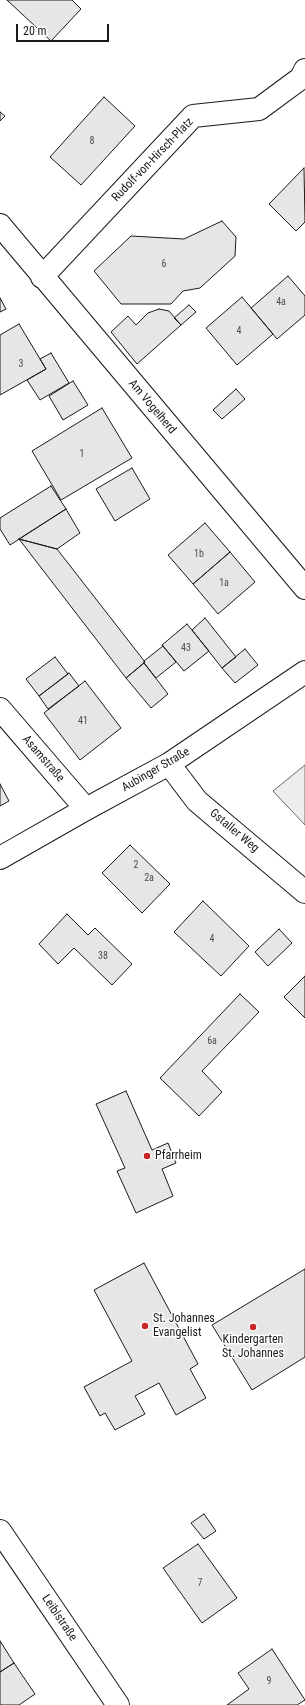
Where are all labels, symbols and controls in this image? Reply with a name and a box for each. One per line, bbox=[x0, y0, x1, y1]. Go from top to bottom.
scale bar bbox=[18, 16, 111, 42]
text: 20 m bbox=[23, 24, 47, 38]
street label: Rudolf-von-Hirsch-Platz bbox=[109, 115, 197, 205]
house number: 8 bbox=[90, 135, 94, 147]
house number: 6 bbox=[162, 258, 166, 270]
house number: 4a bbox=[276, 296, 286, 308]
house number: 4 bbox=[237, 325, 241, 337]
house number: 3 bbox=[19, 358, 23, 370]
street label: Am Vogelherd bbox=[125, 377, 179, 437]
house number: 1 bbox=[80, 448, 84, 460]
house number: 1b bbox=[194, 548, 204, 560]
house number: 1a bbox=[219, 577, 229, 589]
house number: 43 bbox=[181, 642, 191, 654]
house number: 41 bbox=[78, 715, 88, 727]
street label: Asamstraße bbox=[19, 733, 67, 785]
street label: Aubinger Straße bbox=[120, 745, 192, 795]
street label: Gstaller Weg bbox=[206, 806, 262, 856]
house number: 2 bbox=[134, 859, 138, 871]
house number: 2a bbox=[144, 872, 154, 884]
house number: 4 bbox=[210, 933, 214, 945]
house number: 38 bbox=[98, 950, 108, 962]
house number: 6a bbox=[207, 1035, 217, 1047]
place label: Pfarrheim bbox=[155, 1149, 202, 1163]
marker: Pfarrheim bbox=[142, 1151, 152, 1161]
place label: St. Johannes Evangelist bbox=[153, 1312, 215, 1340]
marker: St. Johannes Evangelist bbox=[140, 1321, 150, 1331]
marker: Kindergarten St. Johannes bbox=[248, 1322, 258, 1332]
place label: Kindergarten St. Johannes bbox=[222, 1333, 284, 1361]
house number: 7 bbox=[198, 1577, 202, 1589]
street label: Leiblstraße bbox=[38, 1592, 80, 1644]
house number: 9 bbox=[267, 1675, 271, 1687]

